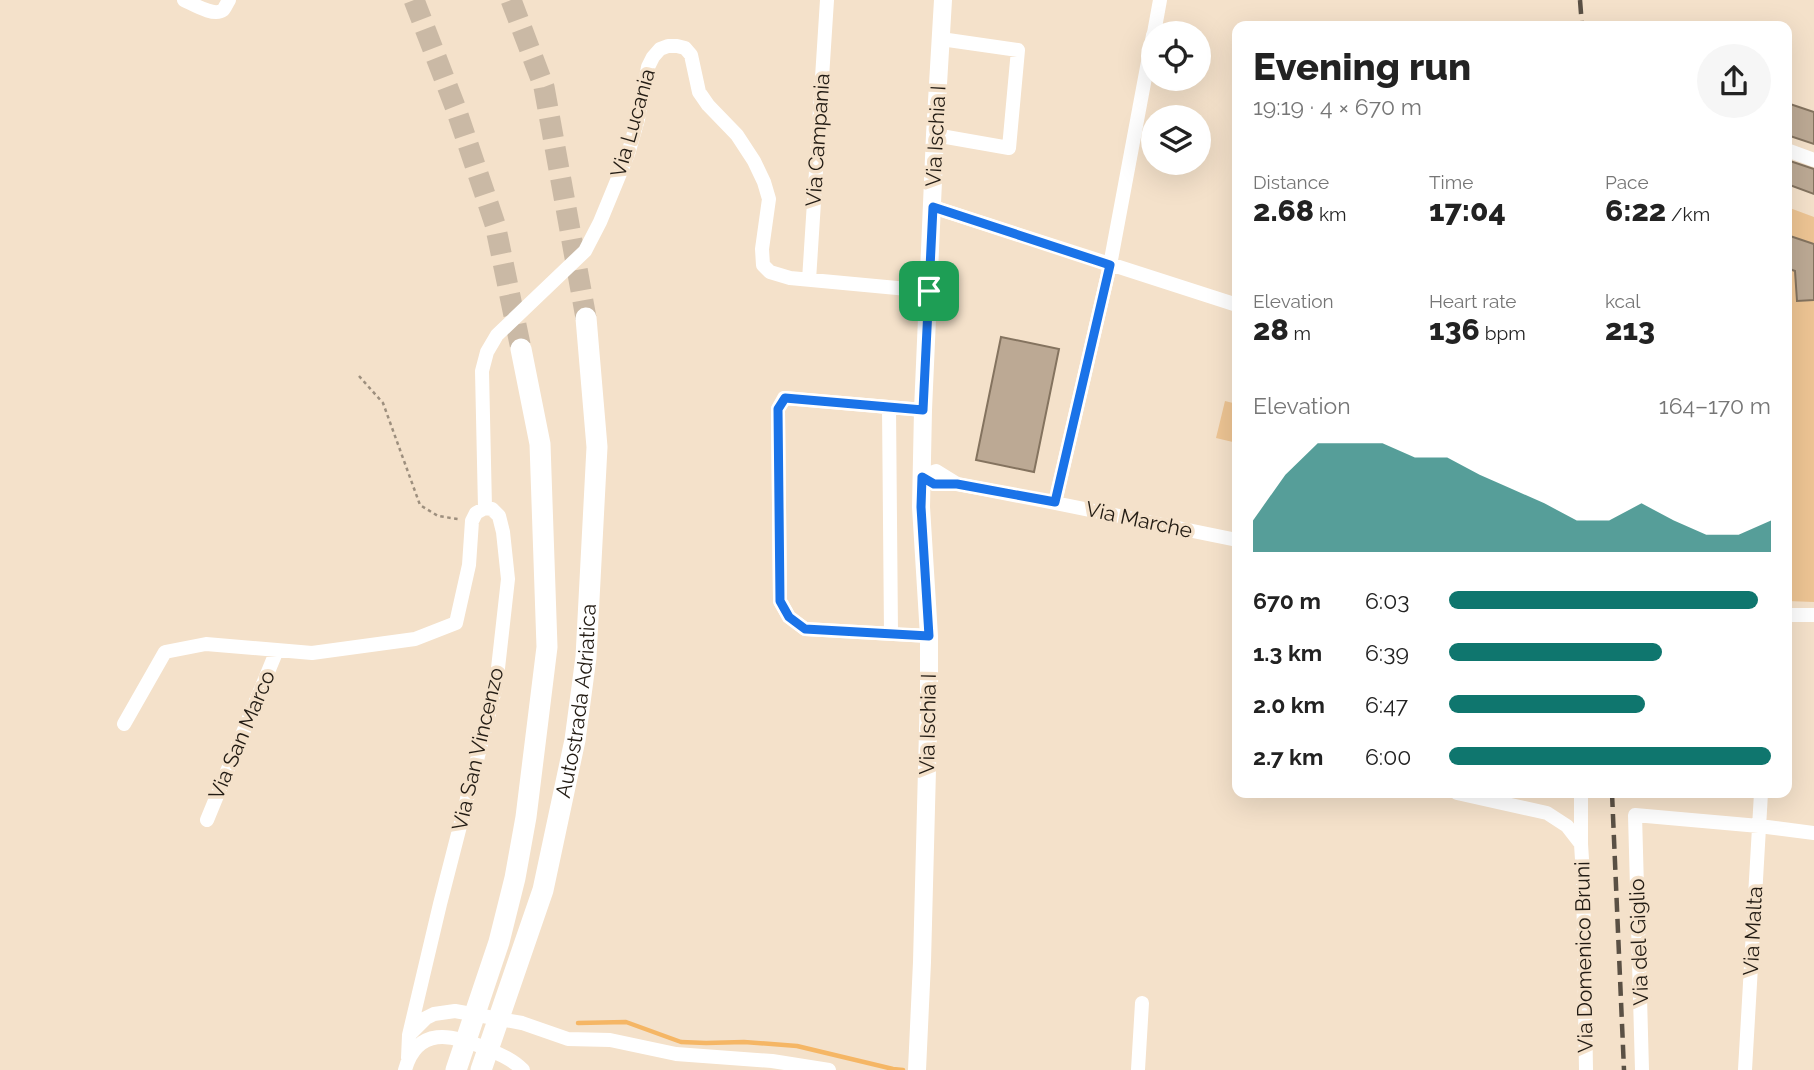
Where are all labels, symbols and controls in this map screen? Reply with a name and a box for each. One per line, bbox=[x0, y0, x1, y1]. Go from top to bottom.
map controls bbox=[1141, 21, 1211, 175]
button: locate bbox=[1141, 21, 1211, 91]
text: Evening run bbox=[1253, 44, 1471, 89]
button: share bbox=[1697, 44, 1771, 118]
street label: Via Lucania bbox=[605, 66, 660, 180]
street label: Via Campania bbox=[800, 73, 835, 207]
street label: Via Ischia I bbox=[920, 85, 951, 187]
text: 19:19 · 4 × 670 m bbox=[1253, 93, 1422, 120]
button: layers bbox=[1141, 105, 1211, 175]
text: Distance bbox=[1253, 171, 1329, 193]
text: Time bbox=[1429, 171, 1473, 193]
text: Pace bbox=[1605, 171, 1649, 193]
text: 2.68 bbox=[1253, 193, 1314, 228]
text: 17:04 bbox=[1429, 193, 1506, 228]
text: 6:22 bbox=[1605, 193, 1666, 228]
text: km bbox=[1314, 203, 1346, 225]
text: /km bbox=[1666, 203, 1710, 225]
pin bbox=[899, 261, 959, 321]
icon: arrive bbox=[910, 272, 948, 310]
text: Elevation bbox=[1253, 290, 1334, 312]
text: Heart rate bbox=[1429, 290, 1517, 312]
text: kcal bbox=[1605, 290, 1641, 312]
text: 28 bbox=[1253, 312, 1289, 347]
text: 136 bbox=[1429, 312, 1480, 347]
text: 213 bbox=[1605, 312, 1655, 347]
text: m bbox=[1289, 322, 1311, 344]
text: bpm bbox=[1480, 322, 1526, 344]
text: Elevation bbox=[1253, 392, 1351, 419]
text: 164–170 m bbox=[1659, 392, 1771, 419]
street label: Via Marche bbox=[1083, 496, 1195, 543]
text: 670 m bbox=[1253, 587, 1321, 614]
text: 6:03 bbox=[1365, 587, 1410, 614]
street label: Autostrada Adriatica bbox=[550, 603, 601, 800]
text: 1.3 km bbox=[1253, 639, 1322, 666]
text: 6:39 bbox=[1365, 639, 1409, 666]
street label: Via San Vincenzo bbox=[447, 665, 508, 833]
street label: Via San Marco bbox=[203, 666, 280, 803]
street label: Via Ischia I bbox=[914, 673, 941, 775]
text: 2.0 km bbox=[1253, 691, 1325, 718]
text: 6:47 bbox=[1365, 691, 1408, 718]
text: 2.7 km bbox=[1253, 743, 1323, 770]
text: 6:00 bbox=[1365, 743, 1411, 770]
street label: Via Domenico Bruni bbox=[1569, 861, 1598, 1053]
street label: Via del Giglio bbox=[1624, 878, 1653, 1006]
street label: Via Malta bbox=[1738, 886, 1767, 976]

